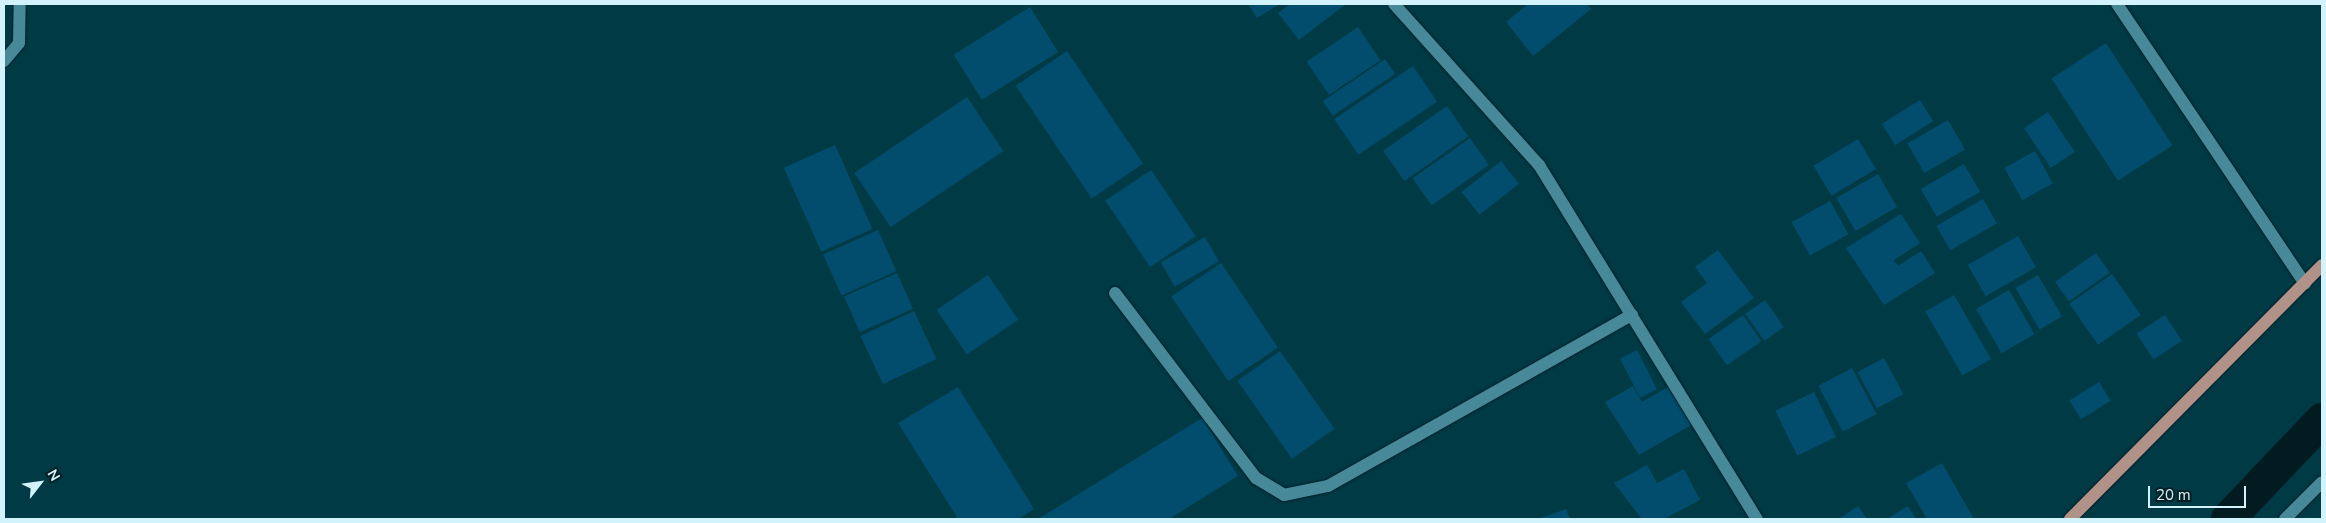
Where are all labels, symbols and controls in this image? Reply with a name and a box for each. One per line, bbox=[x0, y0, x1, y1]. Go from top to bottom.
north arrow bbox=[15, 458, 65, 508]
text: N bbox=[43, 466, 64, 485]
scale bar bbox=[2151, 476, 2248, 508]
text: 20 m bbox=[2156, 485, 2191, 505]

